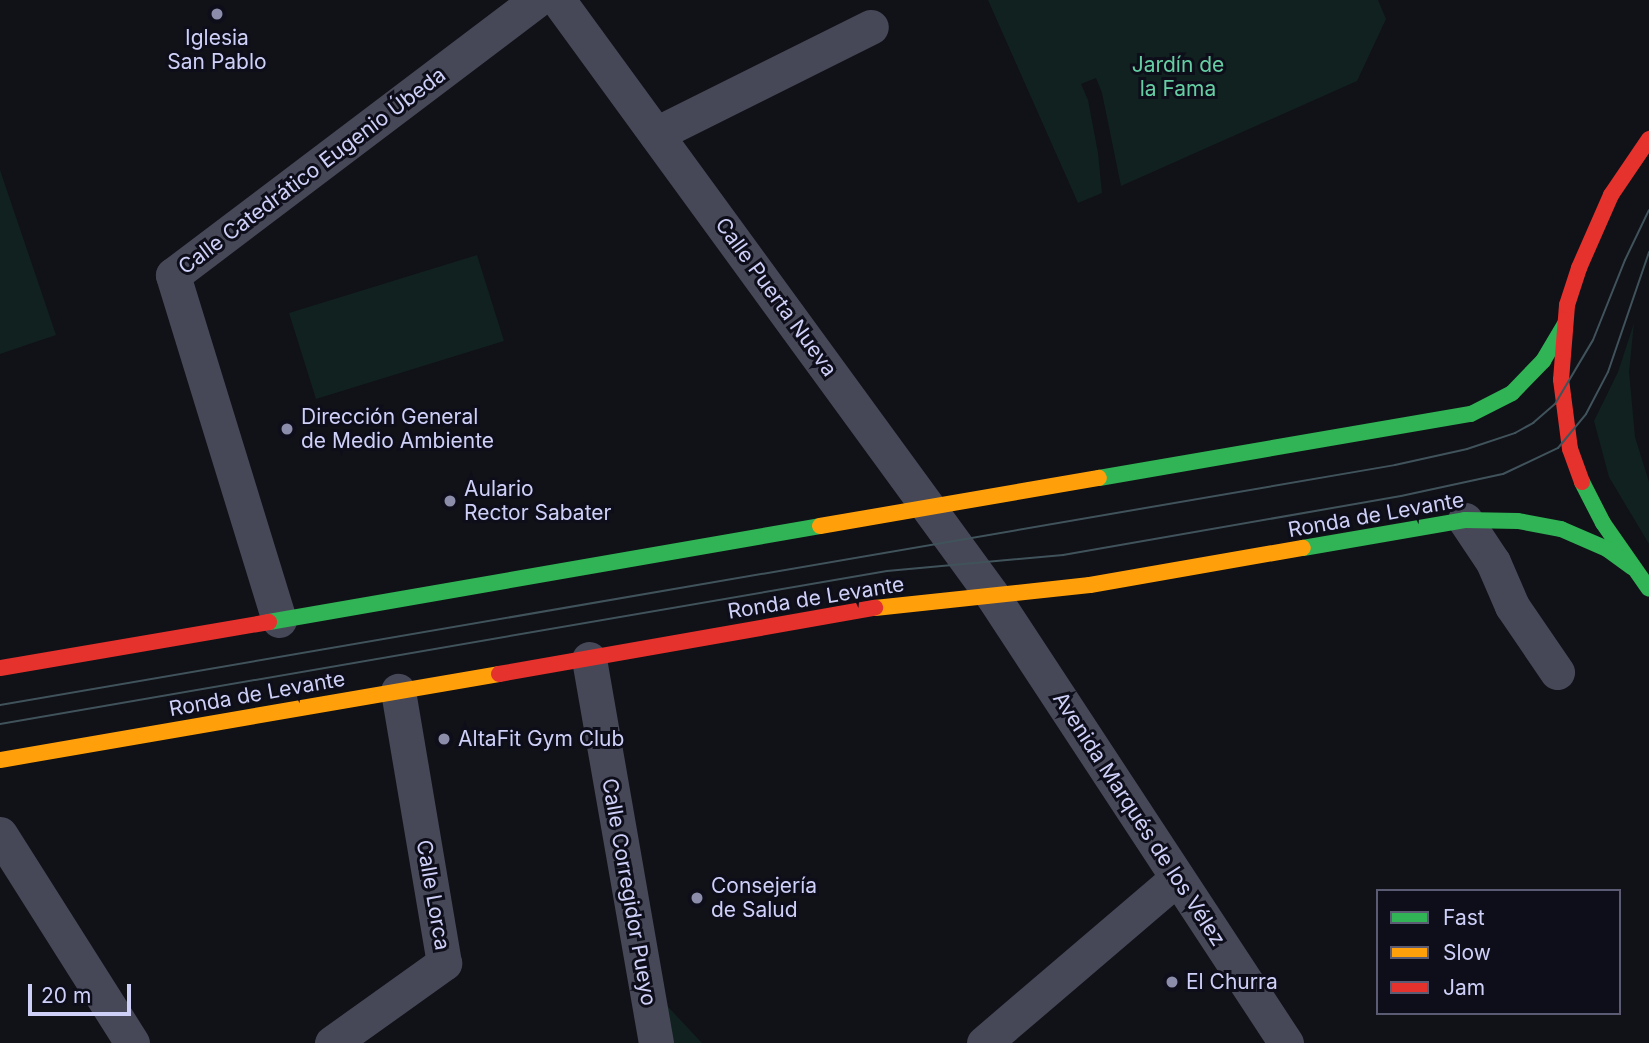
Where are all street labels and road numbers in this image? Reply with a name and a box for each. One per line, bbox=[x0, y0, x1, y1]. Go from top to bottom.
street label: Calle Catedrático Eugenio Úbeda bbox=[173, 62, 451, 280]
street label: Calle Puerta Nueva bbox=[710, 213, 842, 381]
street label: Ronda de Levante bbox=[1286, 487, 1466, 543]
street label: Ronda de Levante bbox=[726, 572, 906, 624]
street label: Ronda de Levante bbox=[167, 666, 347, 722]
street label: Avenida Marqués de los Vélez bbox=[1047, 687, 1231, 951]
street label: Calle Corregidor Pueyo bbox=[597, 776, 661, 1008]
street label: Calle Lorca bbox=[411, 838, 455, 952]

